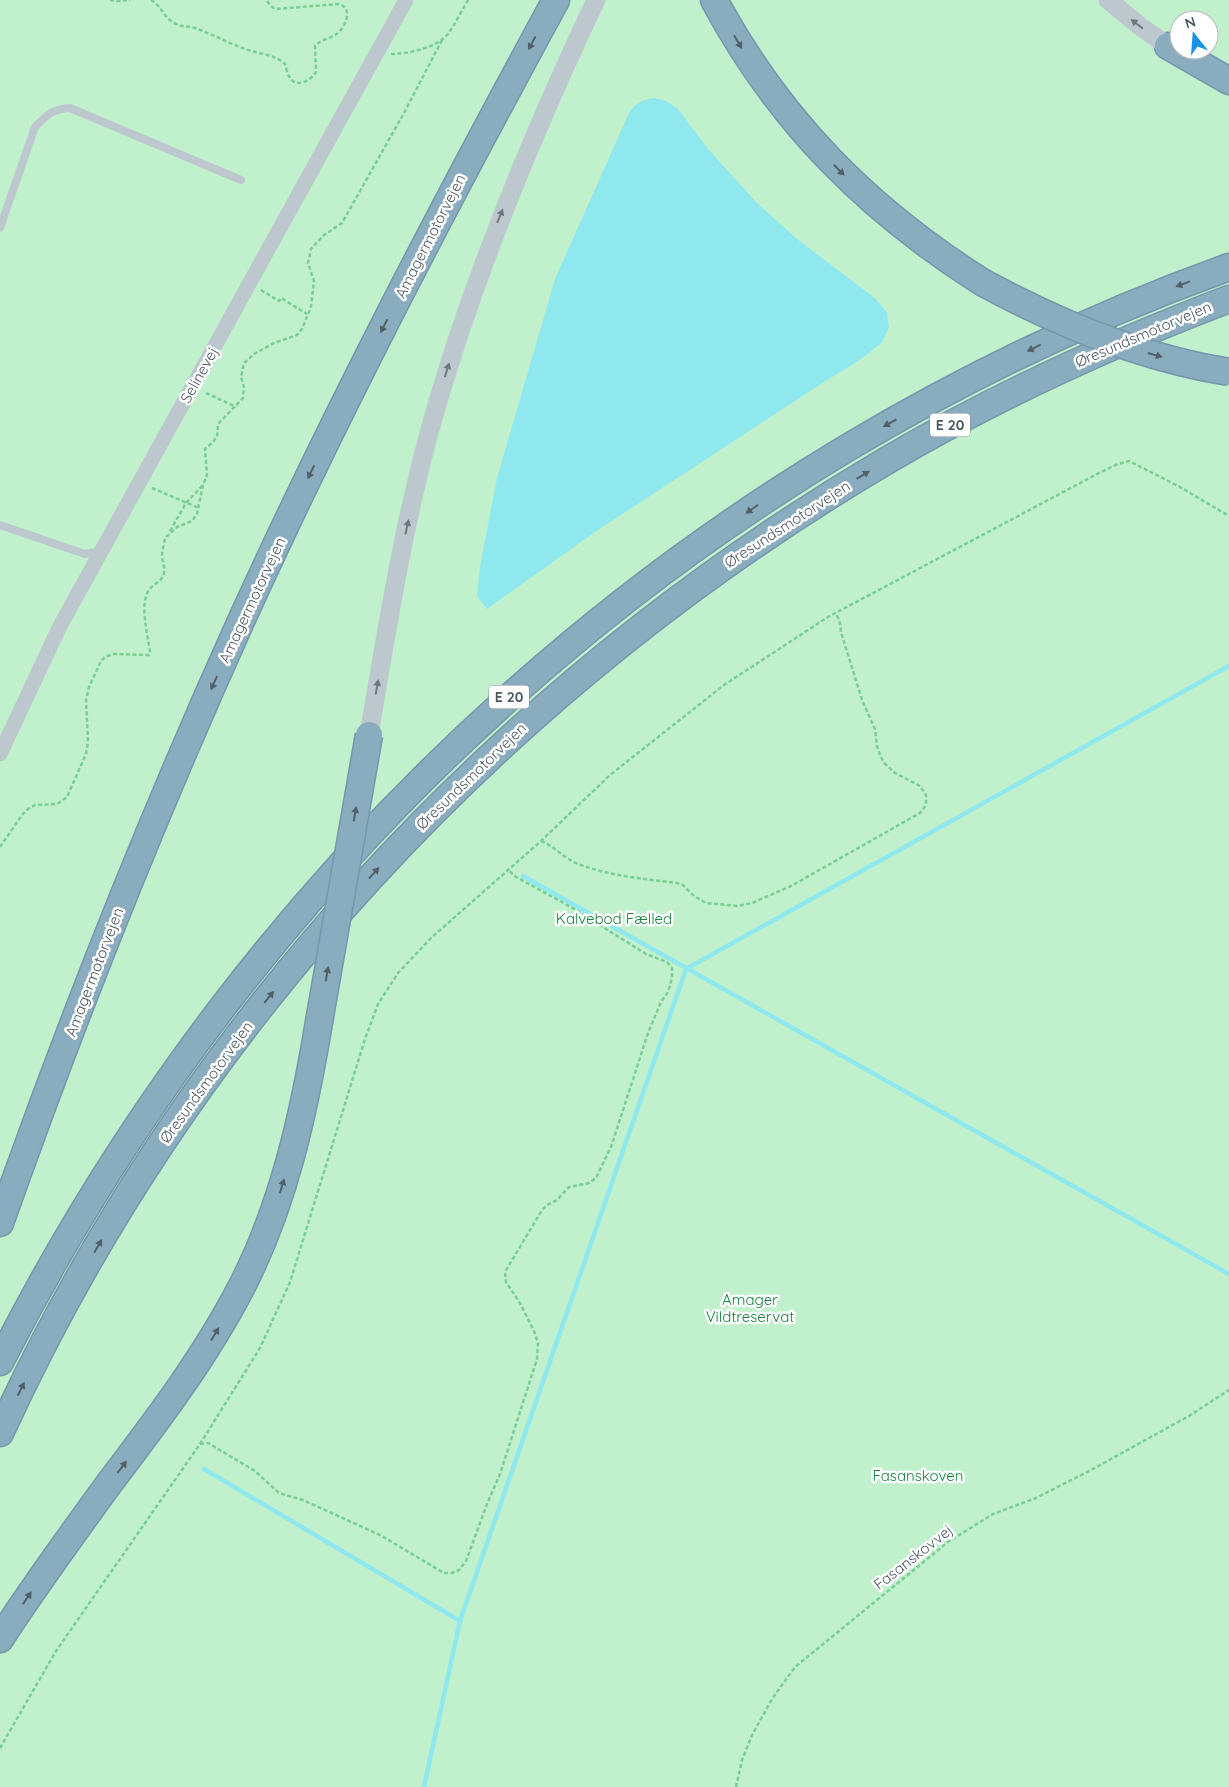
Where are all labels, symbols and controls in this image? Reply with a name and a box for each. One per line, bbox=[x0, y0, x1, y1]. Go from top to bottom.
north arrow bbox=[1169, 10, 1219, 60]
text: N bbox=[1183, 12, 1198, 33]
one-way arrow bbox=[1131, 19, 1144, 30]
one-way arrow bbox=[528, 36, 537, 50]
one-way arrow bbox=[734, 36, 743, 49]
one-way arrow bbox=[833, 163, 845, 175]
street label: Amagermotorvejen bbox=[391, 171, 469, 301]
one-way arrow bbox=[497, 209, 505, 223]
one-way arrow bbox=[1175, 280, 1190, 288]
street label: Øresundsmotorvejen bbox=[1072, 297, 1214, 371]
one-way arrow bbox=[380, 319, 388, 333]
street label: Selinevej bbox=[176, 344, 222, 406]
one-way arrow bbox=[1027, 345, 1041, 353]
one-way arrow bbox=[1148, 352, 1163, 360]
one-way arrow bbox=[444, 362, 452, 377]
road number: E 20 bbox=[930, 414, 970, 436]
one-way arrow bbox=[883, 419, 897, 428]
one-way arrow bbox=[307, 465, 315, 479]
one-way arrow bbox=[857, 470, 870, 479]
street label: Øresundsmotorvejen bbox=[721, 476, 853, 572]
one-way arrow bbox=[745, 504, 759, 514]
one-way arrow bbox=[403, 520, 411, 535]
street label: Amagermotorvejen bbox=[215, 534, 289, 666]
one-way arrow bbox=[209, 676, 217, 690]
one-way arrow bbox=[373, 678, 381, 694]
road number: E 20 bbox=[489, 686, 529, 709]
street label: Øresundsmotorvejen bbox=[412, 718, 530, 834]
one-way arrow bbox=[351, 806, 359, 822]
one-way arrow bbox=[368, 867, 380, 879]
street label: Amagermotorvejen bbox=[61, 905, 127, 1039]
park label: Kalvebod Fælled bbox=[556, 909, 672, 928]
one-way arrow bbox=[324, 966, 332, 982]
one-way arrow bbox=[264, 990, 274, 1003]
street label: Øresundsmotorvejen bbox=[155, 1017, 257, 1147]
one-way arrow bbox=[279, 1179, 287, 1194]
one-way arrow bbox=[94, 1238, 102, 1253]
park label: Amager Vildtreservat bbox=[706, 1290, 794, 1326]
one-way arrow bbox=[211, 1327, 220, 1340]
one-way arrow bbox=[17, 1382, 25, 1396]
one-way arrow bbox=[117, 1460, 127, 1474]
park label: Fasanskoven bbox=[873, 1466, 963, 1485]
street label: Fasanskovvej bbox=[870, 1520, 956, 1594]
one-way arrow bbox=[22, 1592, 32, 1605]

